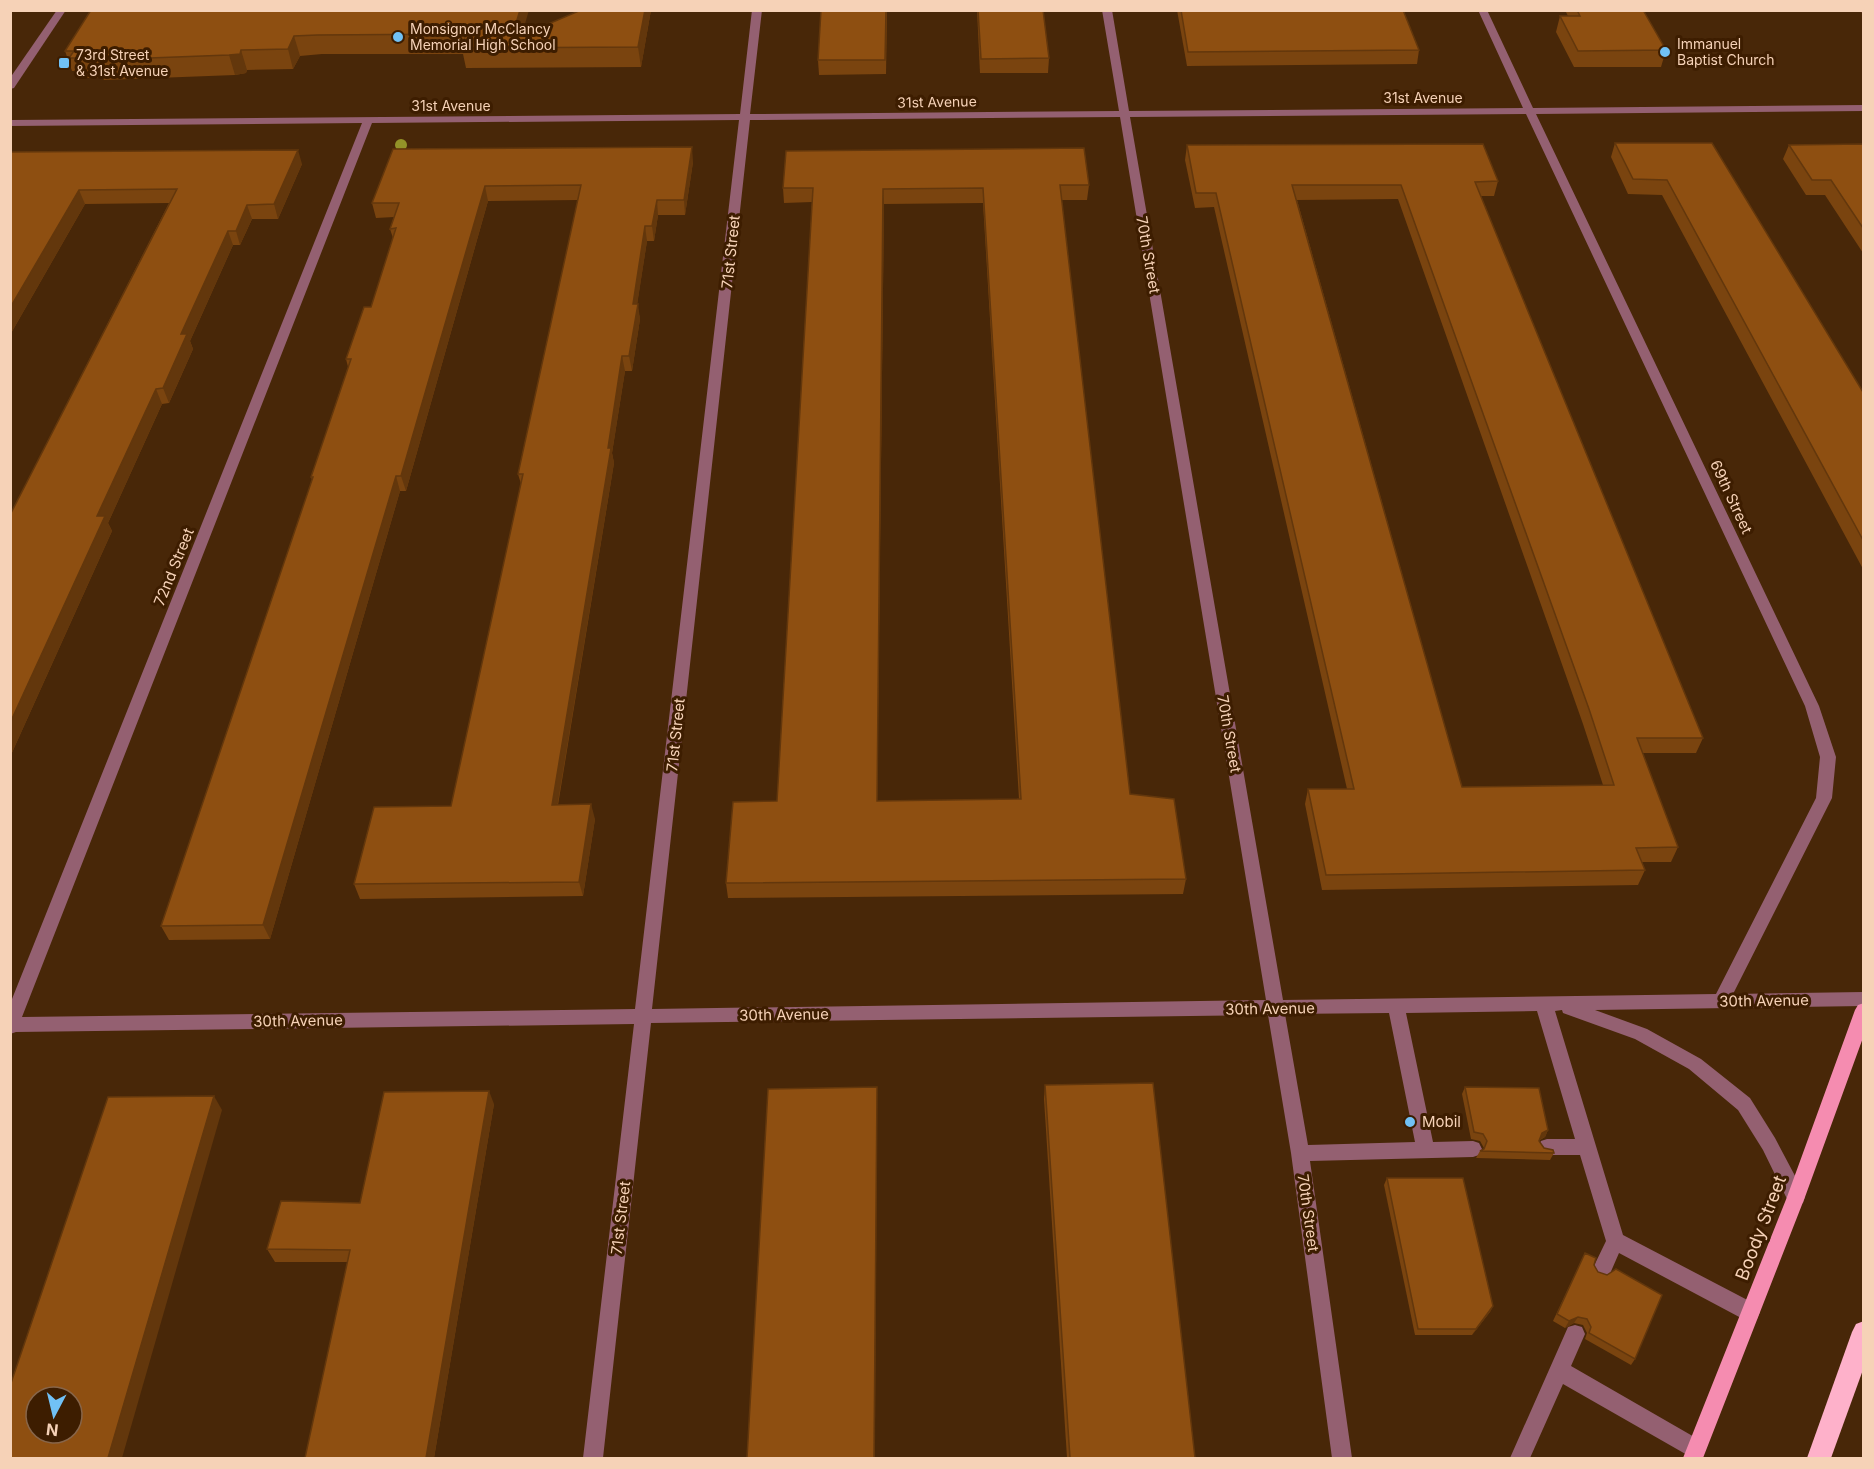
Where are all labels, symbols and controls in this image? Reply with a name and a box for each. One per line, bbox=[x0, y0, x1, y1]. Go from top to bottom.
place label: Monsignor McClancy Memorial High School bbox=[410, 20, 556, 53]
marker: Monsignor McClancy Memorial High School bbox=[391, 30, 405, 44]
place label: Immanuel Baptist Church bbox=[1677, 35, 1775, 68]
marker: Immanuel Baptist Church bbox=[1658, 45, 1672, 59]
place label: 73rd Street & 31st Avenue bbox=[76, 46, 168, 79]
marker: 73rd Street & 31st Avenue bbox=[57, 56, 71, 70]
street label: 31st Avenue bbox=[1383, 89, 1463, 106]
street label: 31st Avenue bbox=[897, 92, 977, 111]
street label: 31st Avenue bbox=[411, 97, 491, 114]
street label: 71st Street bbox=[717, 214, 744, 290]
street label: 70th Street bbox=[1132, 215, 1165, 295]
street label: 69th Street bbox=[1706, 457, 1757, 537]
street label: 72nd Street bbox=[149, 525, 198, 608]
street label: 70th Street bbox=[1213, 694, 1246, 774]
street label: 71st Street bbox=[662, 697, 689, 773]
street label: 30th Avenue bbox=[1719, 990, 1809, 1011]
street label: 30th Avenue bbox=[1225, 998, 1315, 1019]
street label: 30th Avenue bbox=[739, 1004, 829, 1025]
street label: 30th Avenue bbox=[253, 1010, 343, 1031]
place label: Mobil bbox=[1422, 1112, 1461, 1131]
marker: Mobil bbox=[1403, 1115, 1417, 1129]
street label: Boody Street bbox=[1731, 1172, 1790, 1283]
street label: 70th Street bbox=[1294, 1173, 1323, 1253]
street label: 71st Street bbox=[607, 1180, 634, 1256]
north arrow bbox=[24, 1385, 84, 1445]
text: N bbox=[45, 1419, 59, 1441]

